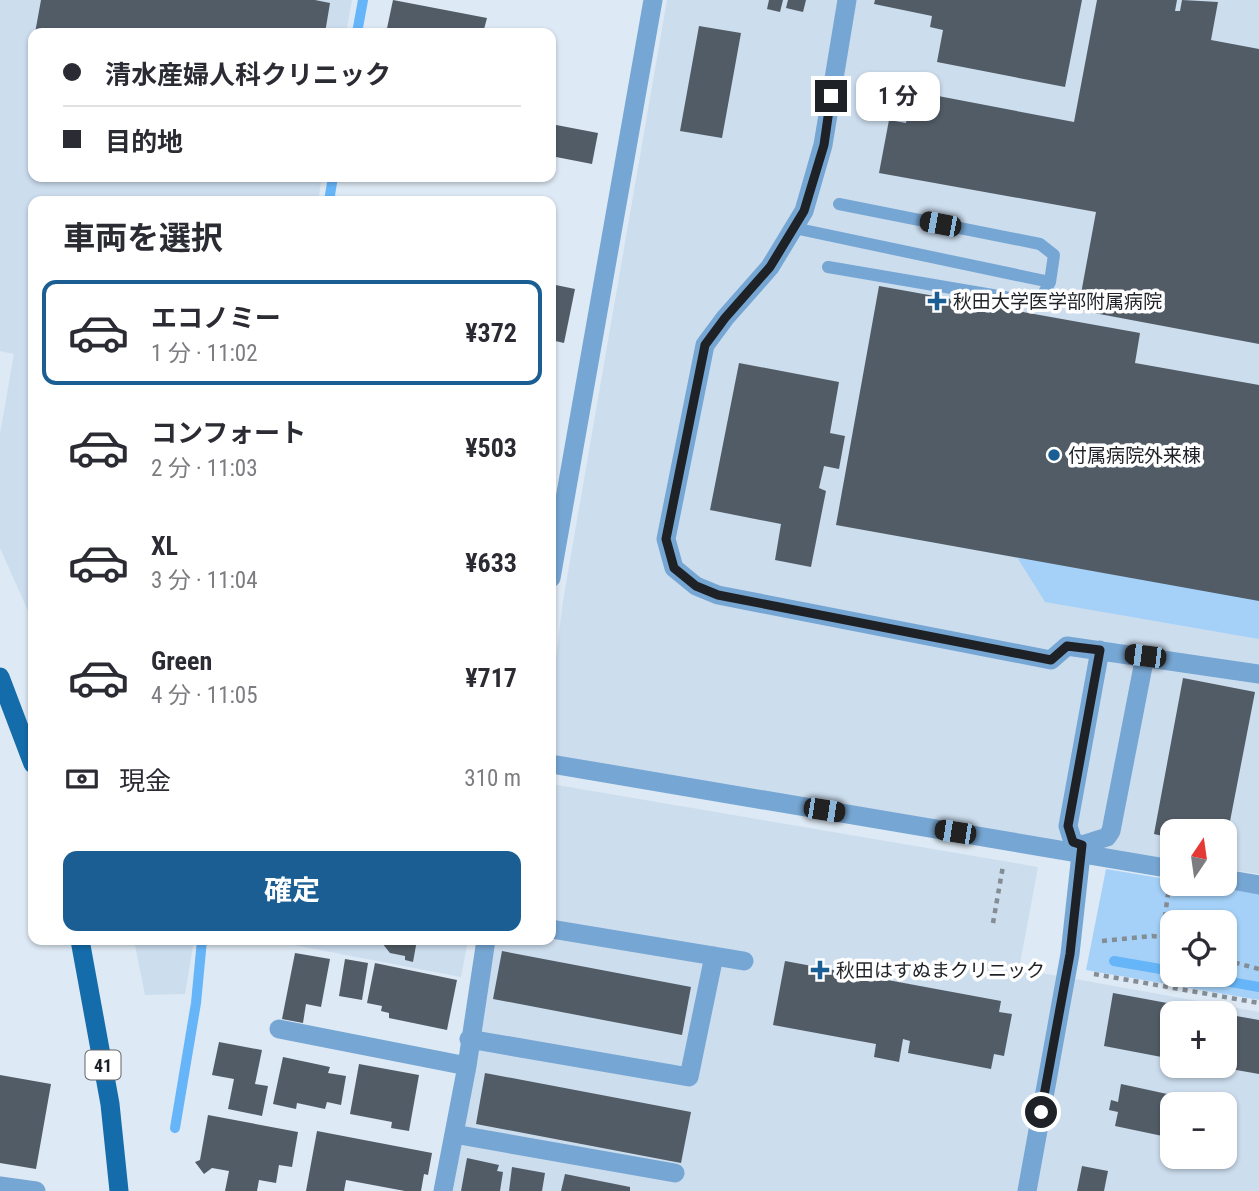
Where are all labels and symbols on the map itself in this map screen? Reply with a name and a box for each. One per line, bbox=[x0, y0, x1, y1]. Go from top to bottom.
callout: 1 分 bbox=[856, 72, 940, 120]
route end bbox=[815, 80, 847, 112]
car bbox=[918, 210, 963, 238]
place label: 秋田大学医学部附属病院 bbox=[953, 290, 1162, 313]
marker: 秋田大学医学部附属病院 bbox=[927, 291, 947, 311]
place label: 付属病院外来棟 bbox=[1068, 444, 1201, 467]
marker: 付属病院外来棟 bbox=[1046, 447, 1062, 463]
car bbox=[1123, 643, 1168, 669]
car bbox=[802, 796, 847, 824]
car bbox=[933, 818, 978, 846]
north arrow bbox=[1160, 819, 1237, 896]
place label: 秋田はすぬまクリニック bbox=[836, 959, 1045, 982]
marker: 秋田はすぬまクリニック bbox=[810, 960, 830, 980]
road number: 41 bbox=[86, 1050, 120, 1080]
route start bbox=[1025, 1096, 1057, 1128]

